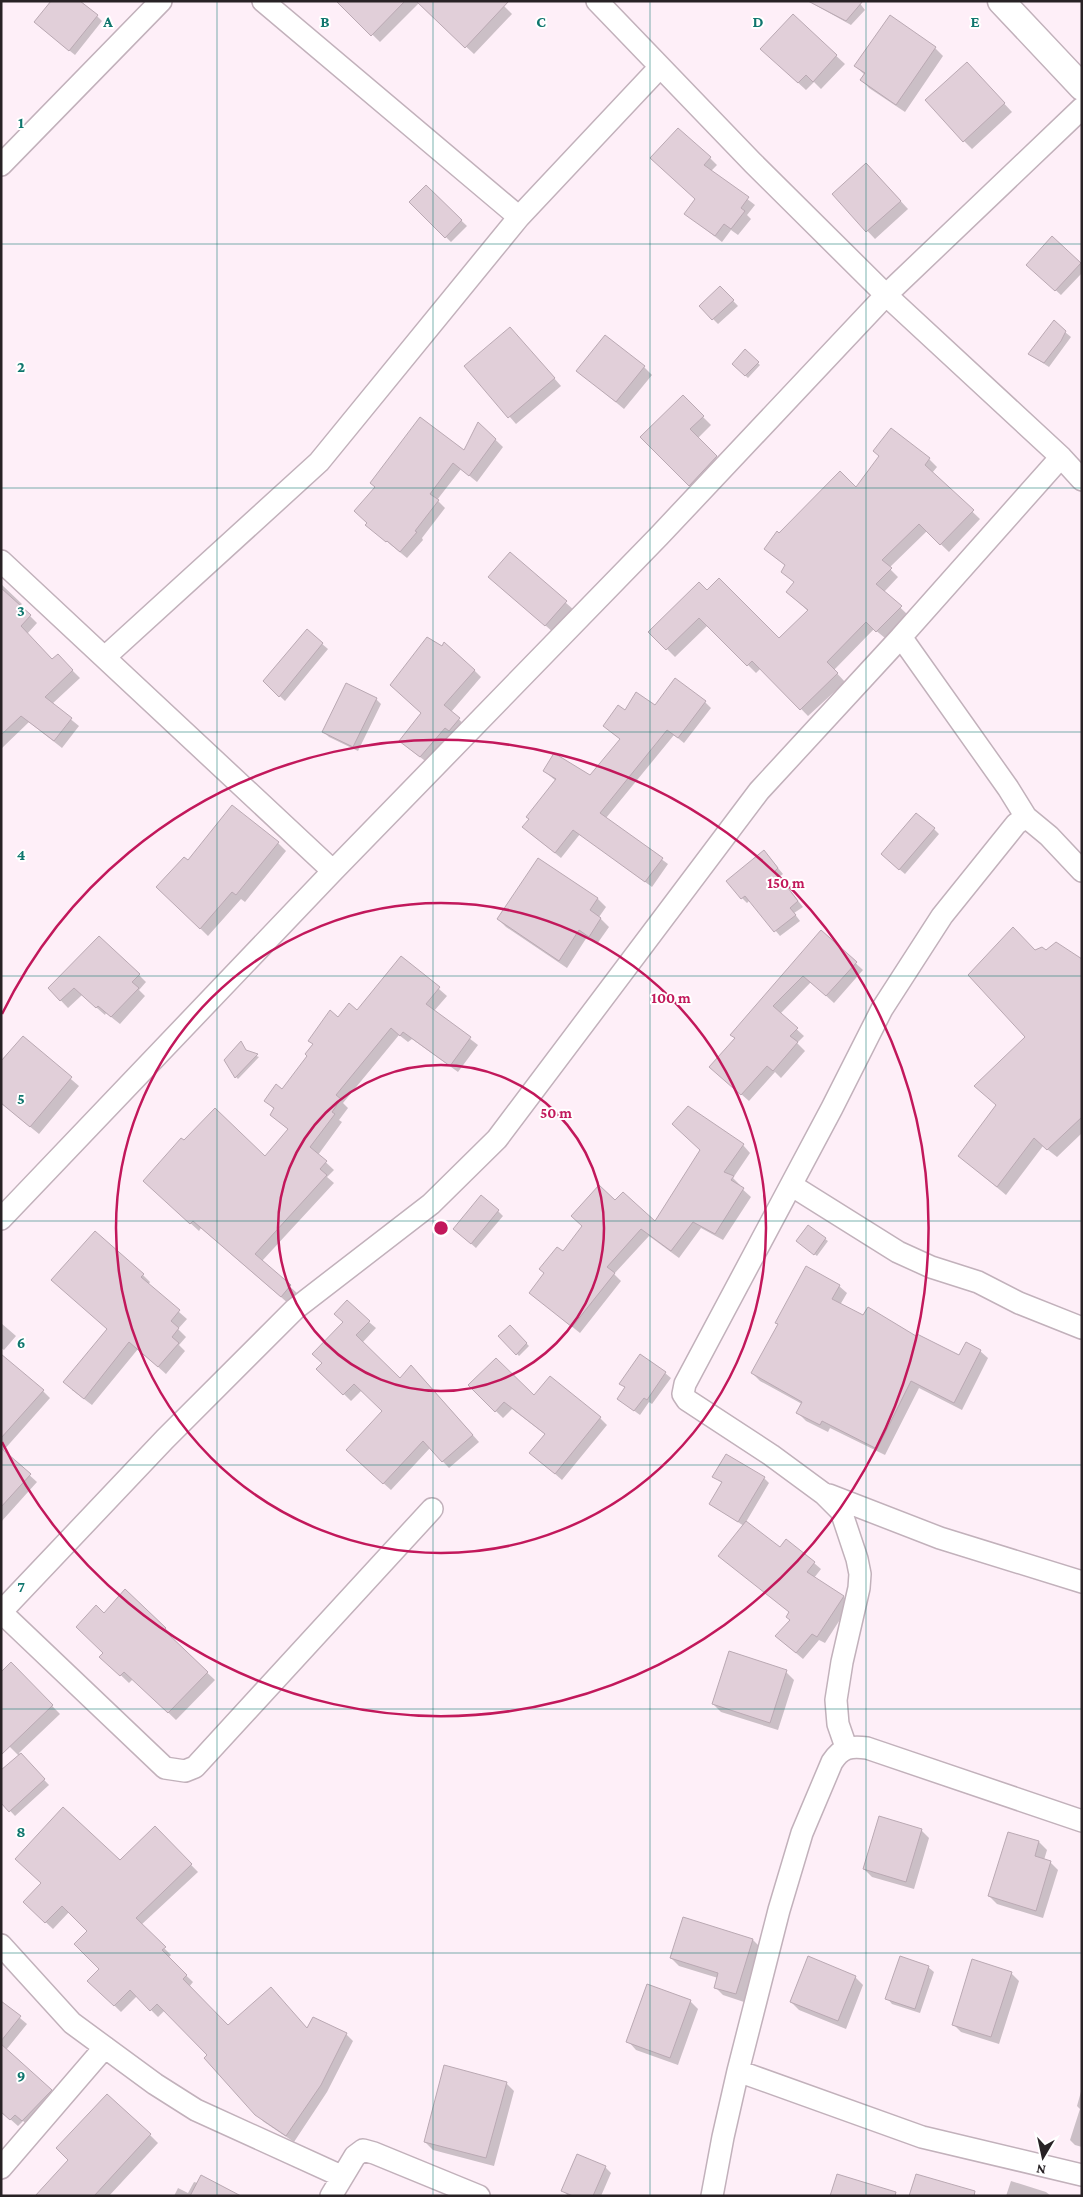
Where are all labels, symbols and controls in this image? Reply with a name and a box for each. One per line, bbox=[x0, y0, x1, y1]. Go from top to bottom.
text: A bbox=[102, 13, 113, 30]
text: B bbox=[320, 13, 330, 30]
text: C bbox=[536, 13, 546, 30]
text: D bbox=[752, 13, 764, 30]
text: E bbox=[970, 13, 980, 30]
text: 1 bbox=[18, 114, 24, 131]
text: 2 bbox=[17, 358, 25, 375]
text: 3 bbox=[17, 602, 25, 619]
text: 4 bbox=[17, 846, 26, 863]
text: 150 m bbox=[767, 875, 805, 891]
text: 100 m bbox=[651, 990, 691, 1006]
text: 5 bbox=[17, 1090, 25, 1107]
text: 50 m bbox=[540, 1105, 572, 1121]
centre of rings bbox=[432, 1219, 450, 1237]
text: 6 bbox=[17, 1334, 25, 1351]
text: 7 bbox=[17, 1578, 25, 1595]
text: 8 bbox=[16, 1823, 26, 1840]
text: 9 bbox=[17, 2067, 25, 2084]
north arrow bbox=[1018, 2132, 1068, 2182]
text: N bbox=[1035, 2161, 1047, 2178]

